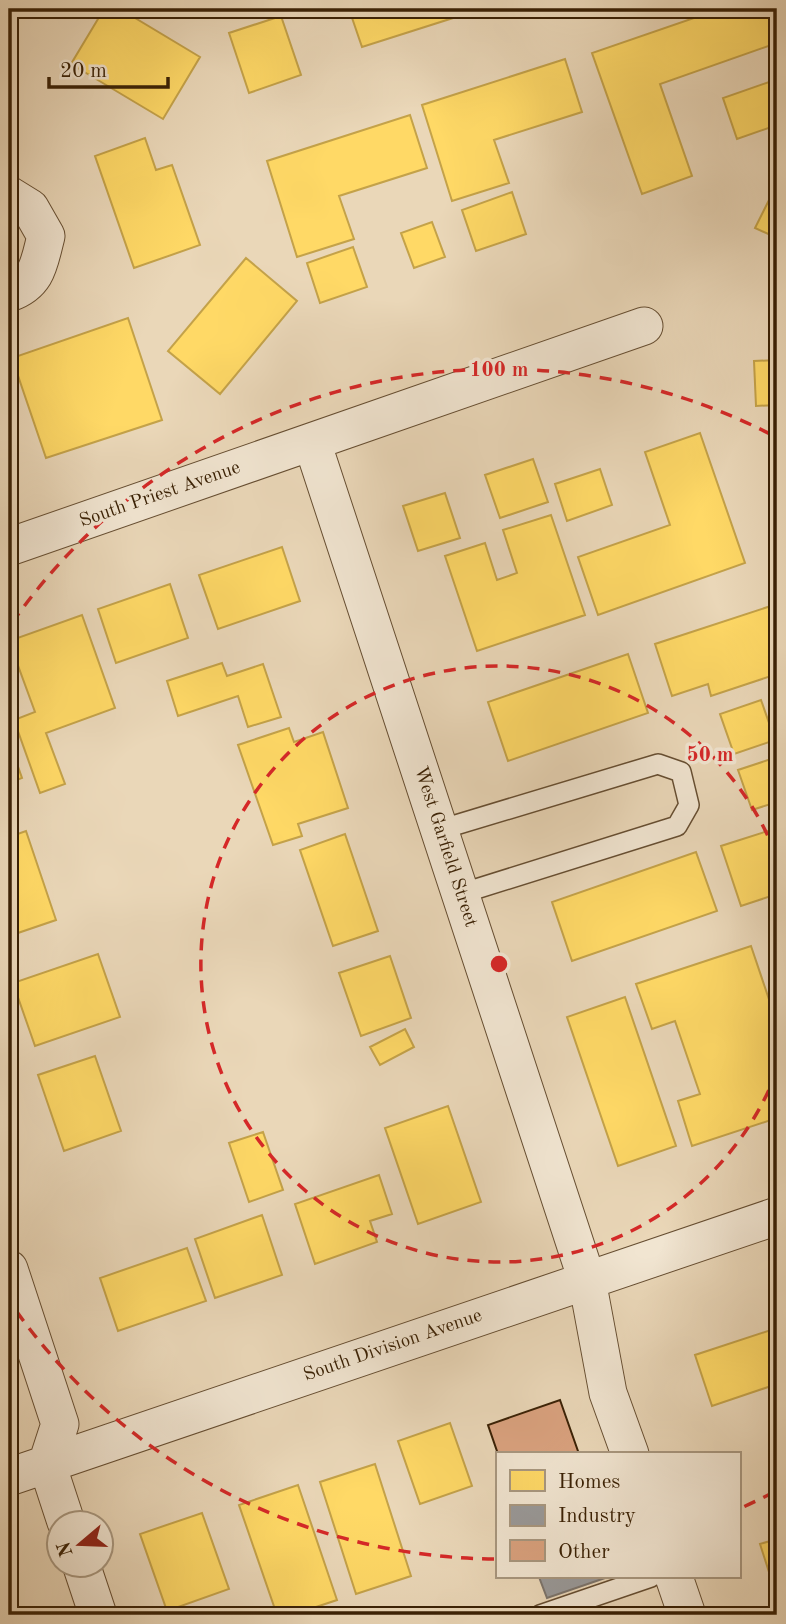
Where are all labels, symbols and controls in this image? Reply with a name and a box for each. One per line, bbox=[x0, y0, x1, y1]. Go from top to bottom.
scale bar bbox=[49, 46, 168, 90]
text: 20 m bbox=[60, 61, 107, 82]
text: 100 m bbox=[469, 360, 529, 381]
street label: South Priest Avenue bbox=[77, 459, 243, 531]
text: 50 m bbox=[686, 745, 734, 766]
street label: West Garfield Street bbox=[410, 764, 480, 930]
centre of rings bbox=[487, 952, 511, 976]
street label: South Division Avenue bbox=[301, 1306, 485, 1386]
legend bbox=[496, 1452, 740, 1578]
text: Homes bbox=[558, 1472, 620, 1493]
text: Industry bbox=[558, 1506, 636, 1527]
north arrow bbox=[46, 1508, 116, 1578]
text: N bbox=[55, 1538, 78, 1559]
text: Other bbox=[558, 1542, 610, 1563]

